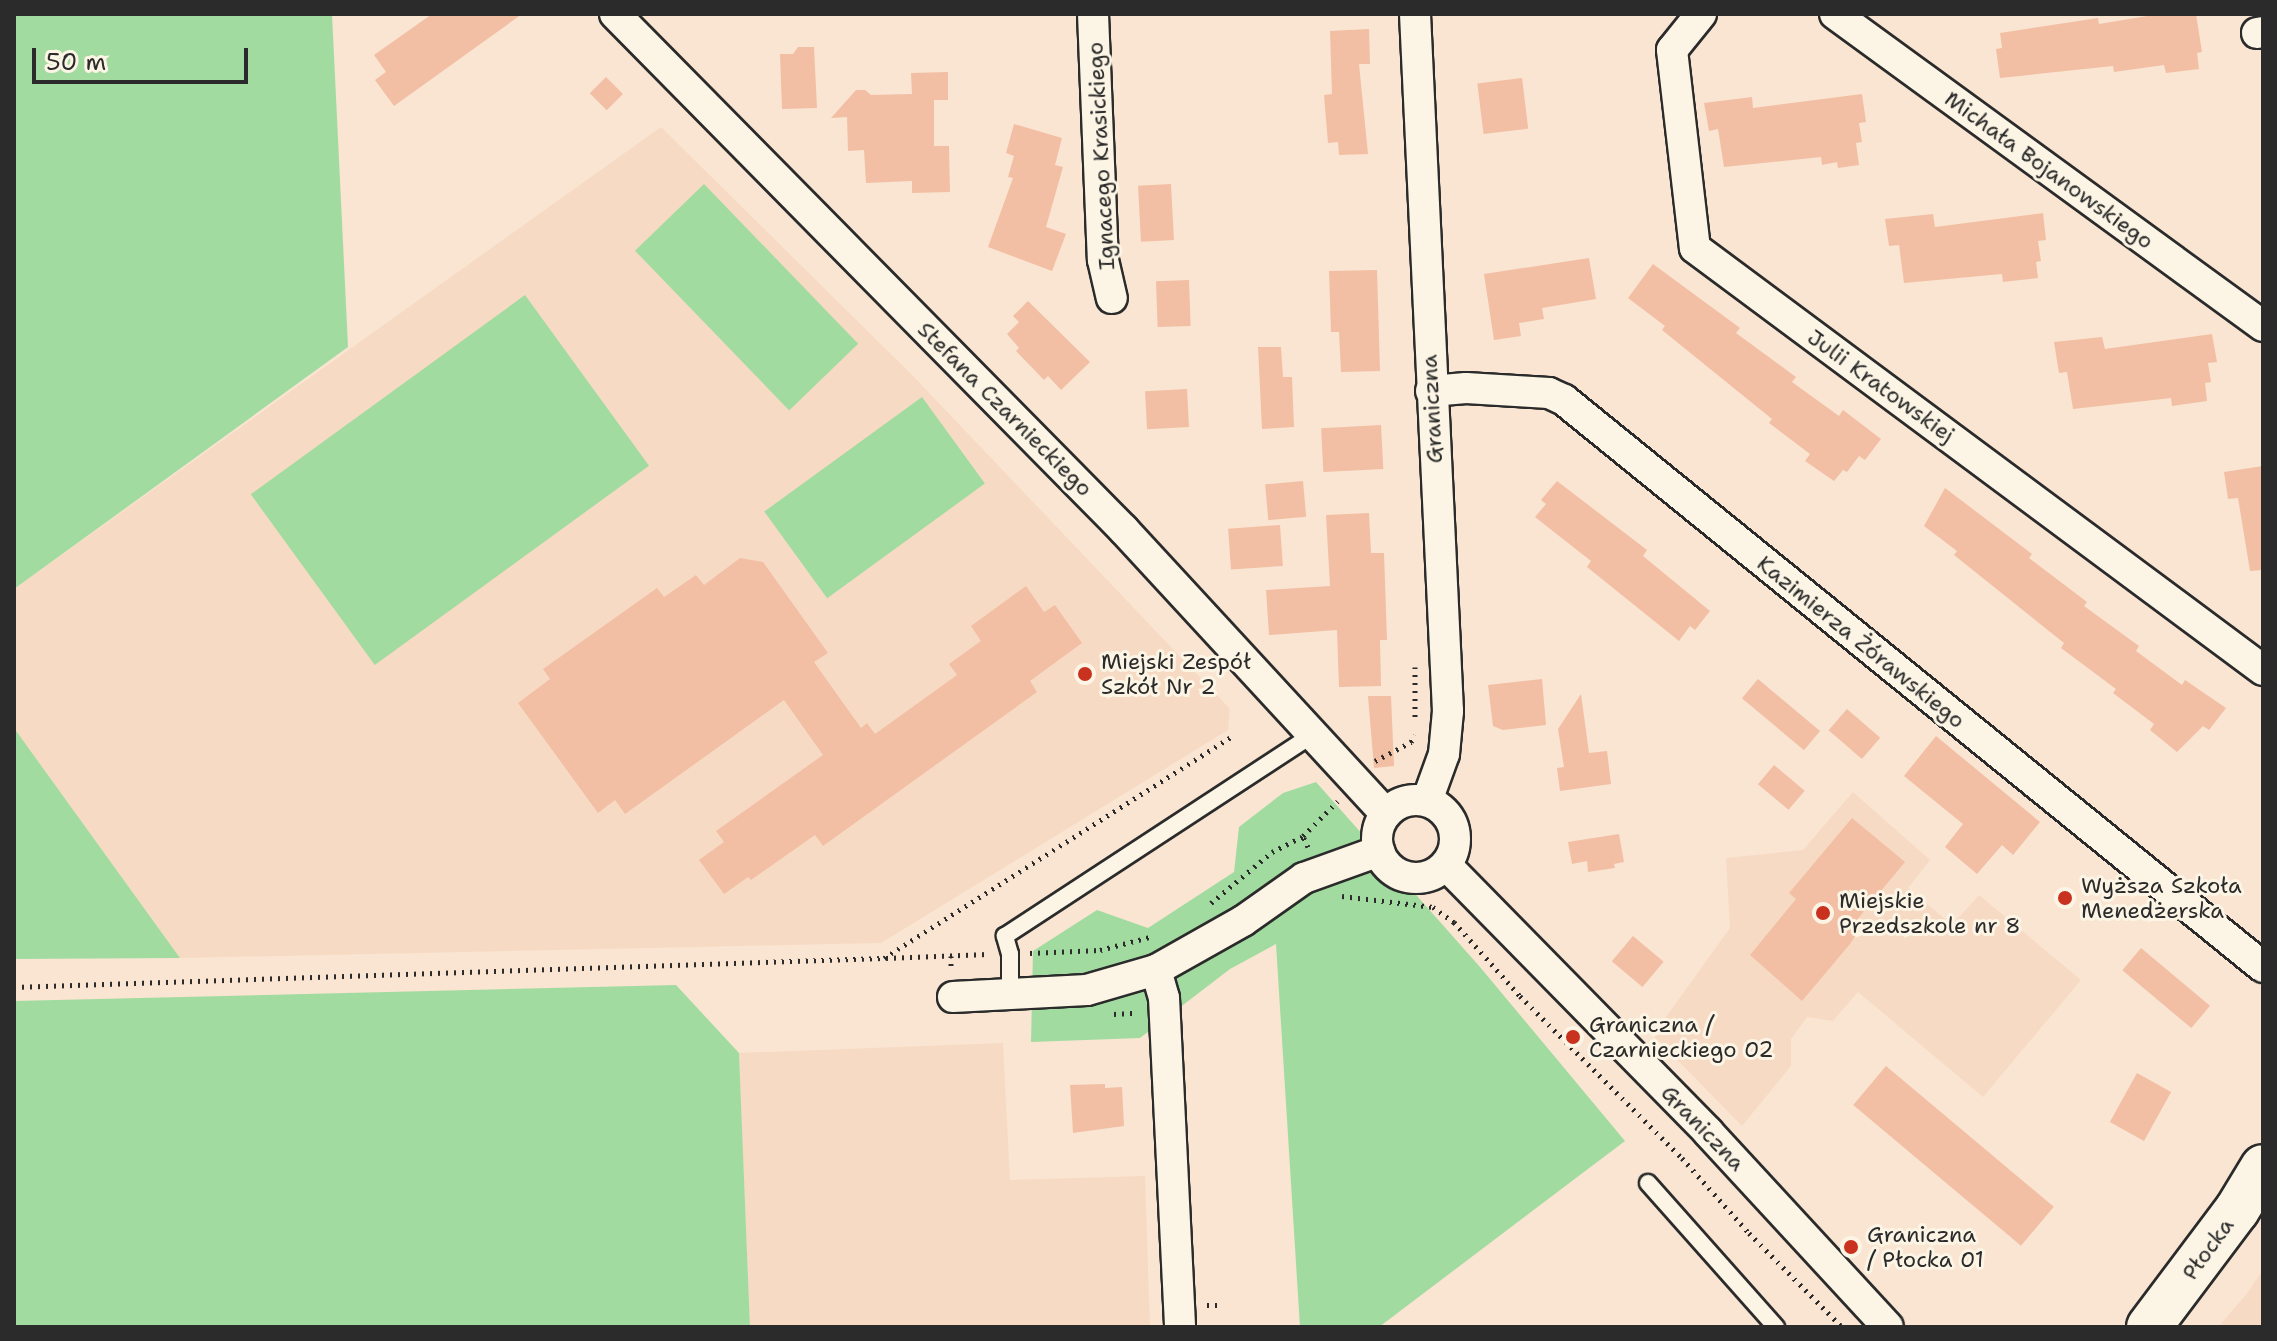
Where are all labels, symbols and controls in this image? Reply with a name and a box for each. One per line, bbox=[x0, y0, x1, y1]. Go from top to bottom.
scale bar bbox=[36, 32, 252, 82]
street label: Ignacego Krasickiego bbox=[1082, 41, 1120, 271]
text: 50 m bbox=[46, 46, 106, 78]
street label: Michała Bojanowskiego bbox=[1939, 85, 2159, 255]
street label: Stefana Czarnieckiego bbox=[912, 316, 1098, 502]
street label: Julii Kratowskiej bbox=[1802, 324, 1960, 448]
street label: Graniczna bbox=[1416, 354, 1448, 464]
street label: Kazimierza Żórawskiego bbox=[1752, 550, 1970, 734]
place label: Miejski Zespół Szkół Nr 2 bbox=[1101, 648, 1251, 700]
marker: Miejski Zespół Szkół Nr 2 bbox=[1076, 665, 1094, 683]
place label: Wyższa Szkoła Menedżerska bbox=[2081, 872, 2242, 924]
place label: Miejskie Przedszkole nr 8 bbox=[1839, 887, 2021, 938]
marker: Wyższa Szkoła Menedżerska bbox=[2056, 889, 2074, 907]
marker: Miejskie Przedszkole nr 8 bbox=[1814, 904, 1832, 922]
place label: Graniczna / Czarnieckiego 02 bbox=[1589, 1011, 1774, 1062]
marker: Graniczna / Czarnieckiego 02 bbox=[1564, 1028, 1582, 1046]
street label: Graniczna bbox=[1656, 1080, 1750, 1176]
street label: Płocka bbox=[2177, 1213, 2239, 1285]
place label: Graniczna / Płocka 01 bbox=[1867, 1221, 1984, 1272]
marker: Graniczna / Płocka 01 bbox=[1842, 1238, 1860, 1256]

